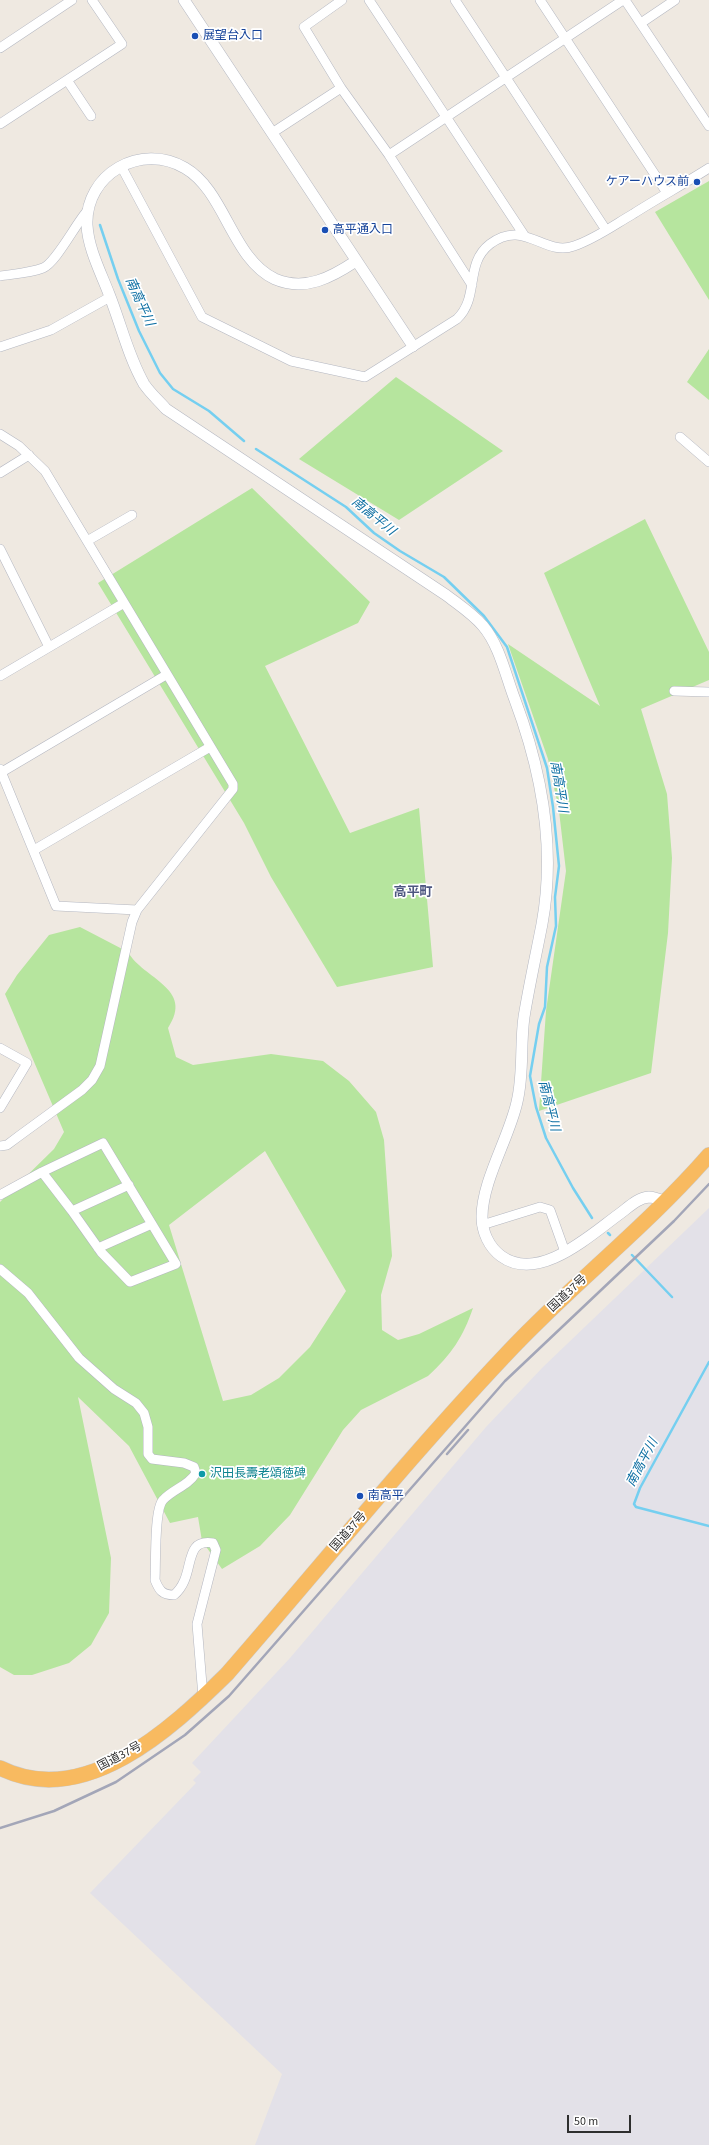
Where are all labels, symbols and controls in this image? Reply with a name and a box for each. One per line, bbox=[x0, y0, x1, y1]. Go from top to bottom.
place label: 展望台入口 bbox=[203, 29, 263, 43]
marker: 展望台入口 bbox=[190, 31, 200, 41]
place label: ケアーハウス前 bbox=[606, 175, 689, 189]
marker: ケアーハウス前 bbox=[692, 177, 702, 187]
place label: 高平通入口 bbox=[333, 223, 393, 237]
marker: 高平通入口 bbox=[320, 225, 330, 235]
water label: 南高平川 bbox=[121, 275, 157, 329]
water label: 南高平川 bbox=[348, 495, 398, 539]
water label: 南高平川 bbox=[546, 760, 570, 814]
district label: 高平町 bbox=[394, 885, 432, 901]
water label: 南高平川 bbox=[534, 1079, 562, 1133]
street label: 国道37号 bbox=[546, 1272, 590, 1316]
water label: 南高平川 bbox=[624, 1436, 662, 1490]
place label: 沢田長壽老頌徳碑 bbox=[210, 1467, 306, 1481]
marker: 沢田長壽老頌徳碑 bbox=[197, 1469, 207, 1479]
place label: 南高平 bbox=[368, 1489, 404, 1503]
marker: 南高平 bbox=[355, 1491, 365, 1501]
street label: 国道37号 bbox=[328, 1509, 370, 1555]
street label: 国道37号 bbox=[95, 1739, 145, 1775]
scale bar bbox=[569, 2107, 633, 2133]
text: 50 m bbox=[574, 2113, 598, 2130]

